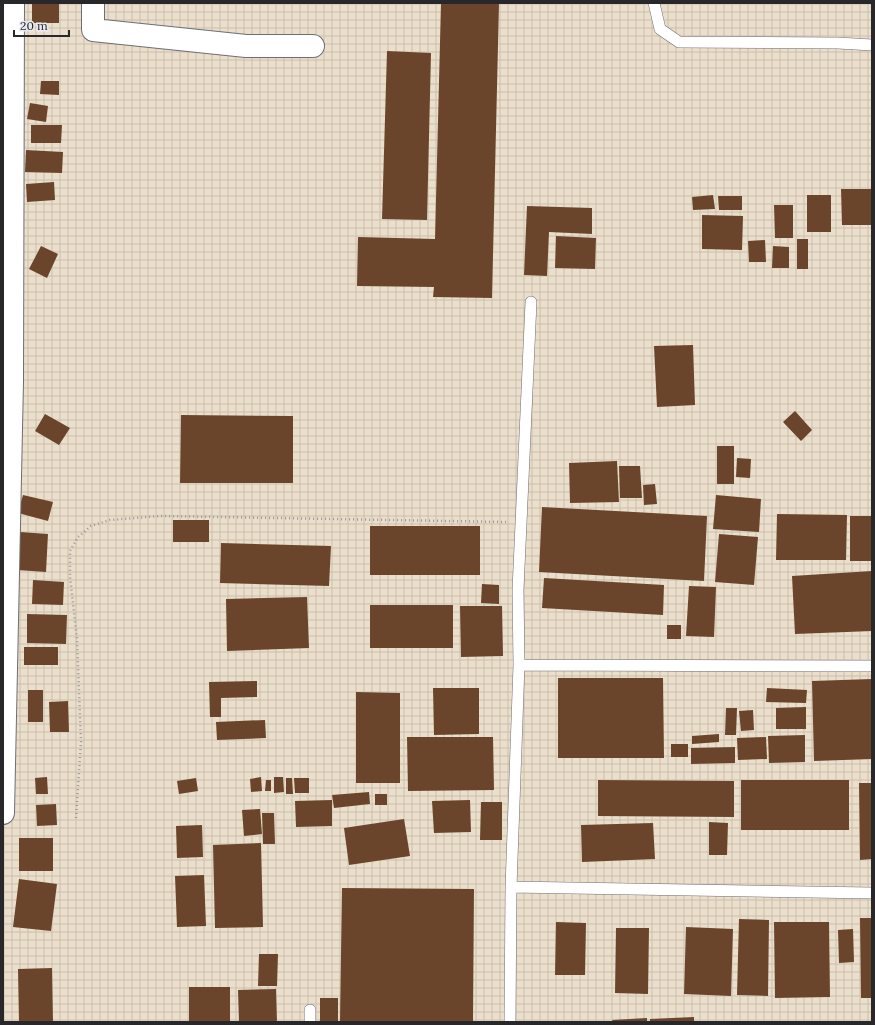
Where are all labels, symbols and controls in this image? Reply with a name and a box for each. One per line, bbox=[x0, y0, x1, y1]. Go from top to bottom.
scale bar bbox=[14, 12, 69, 38]
text: 20 m bbox=[20, 18, 48, 33]

